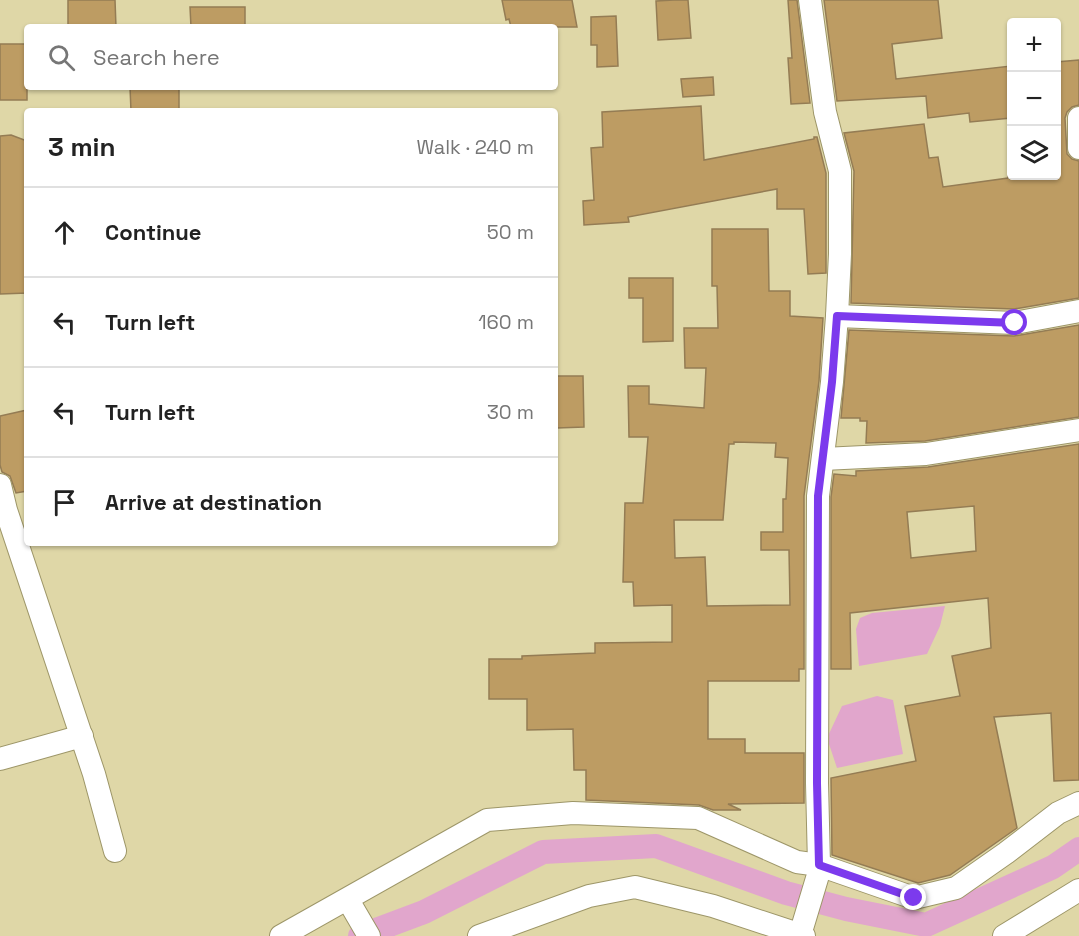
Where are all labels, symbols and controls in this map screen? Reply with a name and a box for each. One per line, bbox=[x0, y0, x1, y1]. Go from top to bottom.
map controls bbox=[1007, 18, 1061, 180]
button: + bbox=[1007, 18, 1061, 72]
search box bbox=[24, 24, 558, 90]
icon: search bbox=[45, 41, 78, 74]
text: Search here bbox=[93, 43, 220, 71]
button: − bbox=[1007, 72, 1061, 126]
button: layers bbox=[1007, 126, 1061, 180]
text: 3 min bbox=[48, 130, 116, 164]
text: Walk · 240 m bbox=[416, 134, 534, 160]
icon: ahead bbox=[48, 216, 81, 249]
text: Continue bbox=[105, 218, 201, 246]
text: 50 m bbox=[487, 219, 534, 245]
icon: left bbox=[48, 306, 81, 339]
text: Turn left bbox=[105, 308, 195, 336]
text: 160 m bbox=[478, 309, 534, 335]
route start bbox=[1001, 309, 1027, 335]
icon: left bbox=[48, 396, 81, 429]
text: Turn left bbox=[105, 398, 195, 426]
text: 30 m bbox=[487, 399, 534, 425]
icon: arrive bbox=[48, 486, 81, 519]
text: Arrive at destination bbox=[105, 488, 322, 516]
route end bbox=[900, 884, 926, 910]

